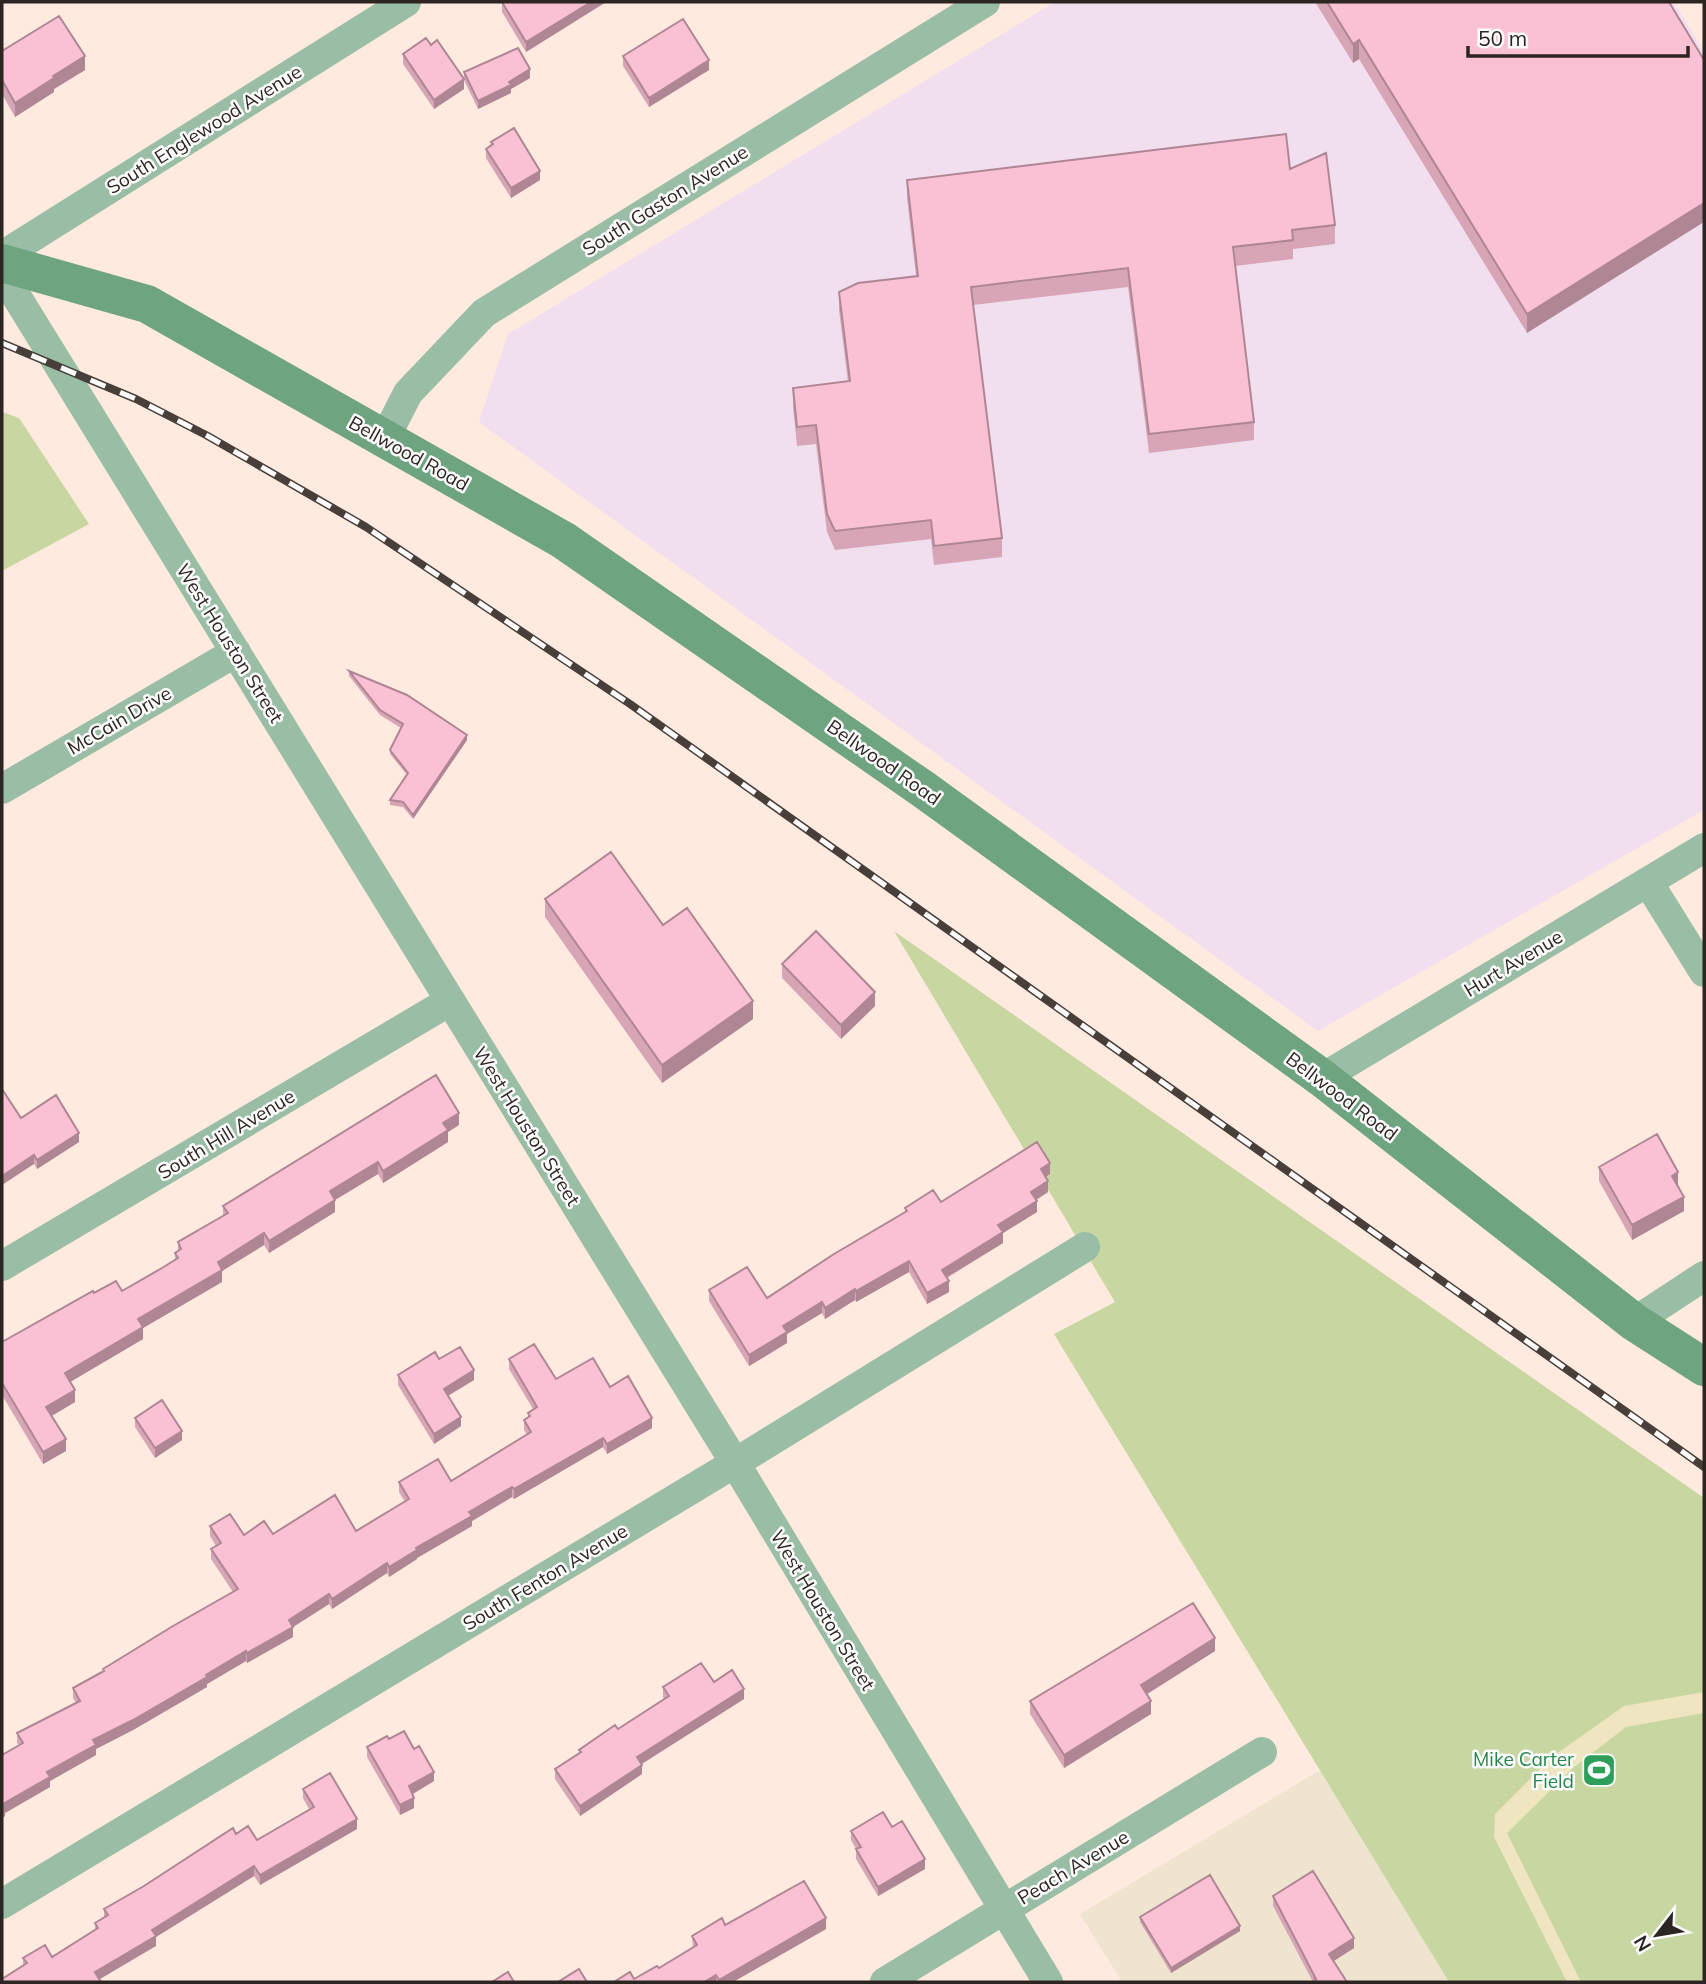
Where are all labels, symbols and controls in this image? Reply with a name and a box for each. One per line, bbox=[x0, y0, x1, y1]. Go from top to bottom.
scale bar bbox=[1468, 14, 1688, 58]
text: 50 m bbox=[1478, 25, 1527, 51]
street label: South Englewood Avenue bbox=[102, 59, 306, 199]
street label: South Gaston Avenue bbox=[578, 139, 752, 261]
street label: Bellwood Road bbox=[345, 410, 473, 496]
street label: West Houston Street bbox=[171, 559, 289, 727]
street label: McCain Drive bbox=[63, 681, 175, 759]
street label: Bellwood Road bbox=[823, 714, 945, 810]
street label: Hurt Avenue bbox=[1459, 924, 1567, 1002]
street label: West Houston Street bbox=[468, 1042, 586, 1210]
street label: Bellwood Road bbox=[1282, 1046, 1402, 1146]
street label: South Hill Avenue bbox=[153, 1084, 299, 1184]
street label: South Fenton Avenue bbox=[458, 1518, 632, 1636]
street label: West Houston Street bbox=[766, 1525, 881, 1695]
place label: Mike Carter Field bbox=[1473, 1747, 1574, 1793]
sports icon: Mike Carter Field bbox=[1580, 1751, 1618, 1789]
street label: Peach Avenue bbox=[1013, 1824, 1133, 1910]
north arrow bbox=[1622, 1900, 1692, 1970]
text: N bbox=[1628, 1931, 1656, 1956]

